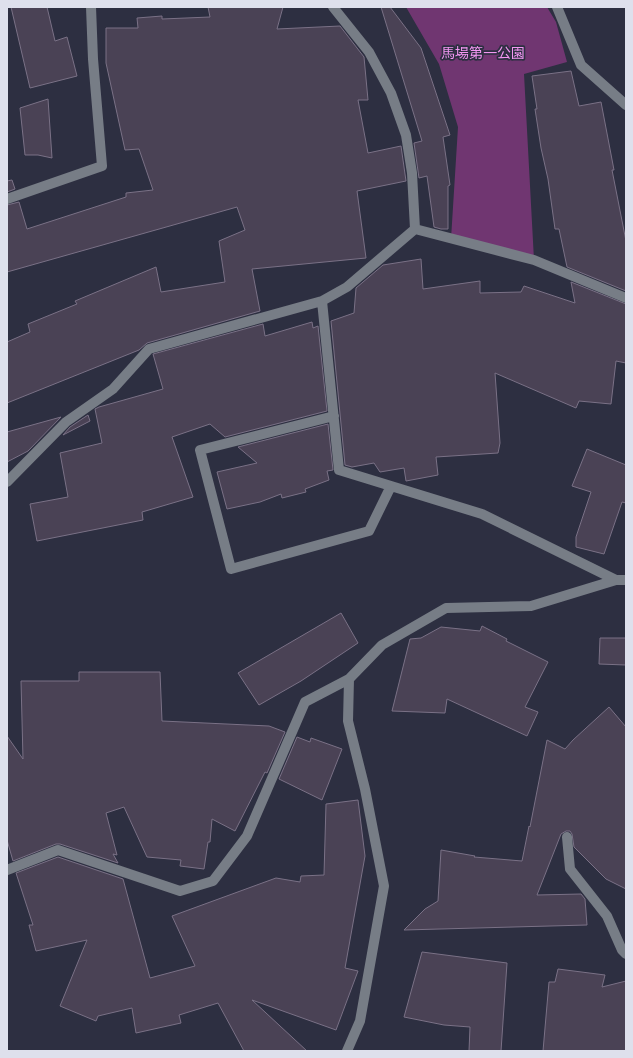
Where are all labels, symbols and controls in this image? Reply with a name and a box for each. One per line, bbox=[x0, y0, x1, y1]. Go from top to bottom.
park label: 馬場第一公園 bbox=[441, 45, 525, 62]

